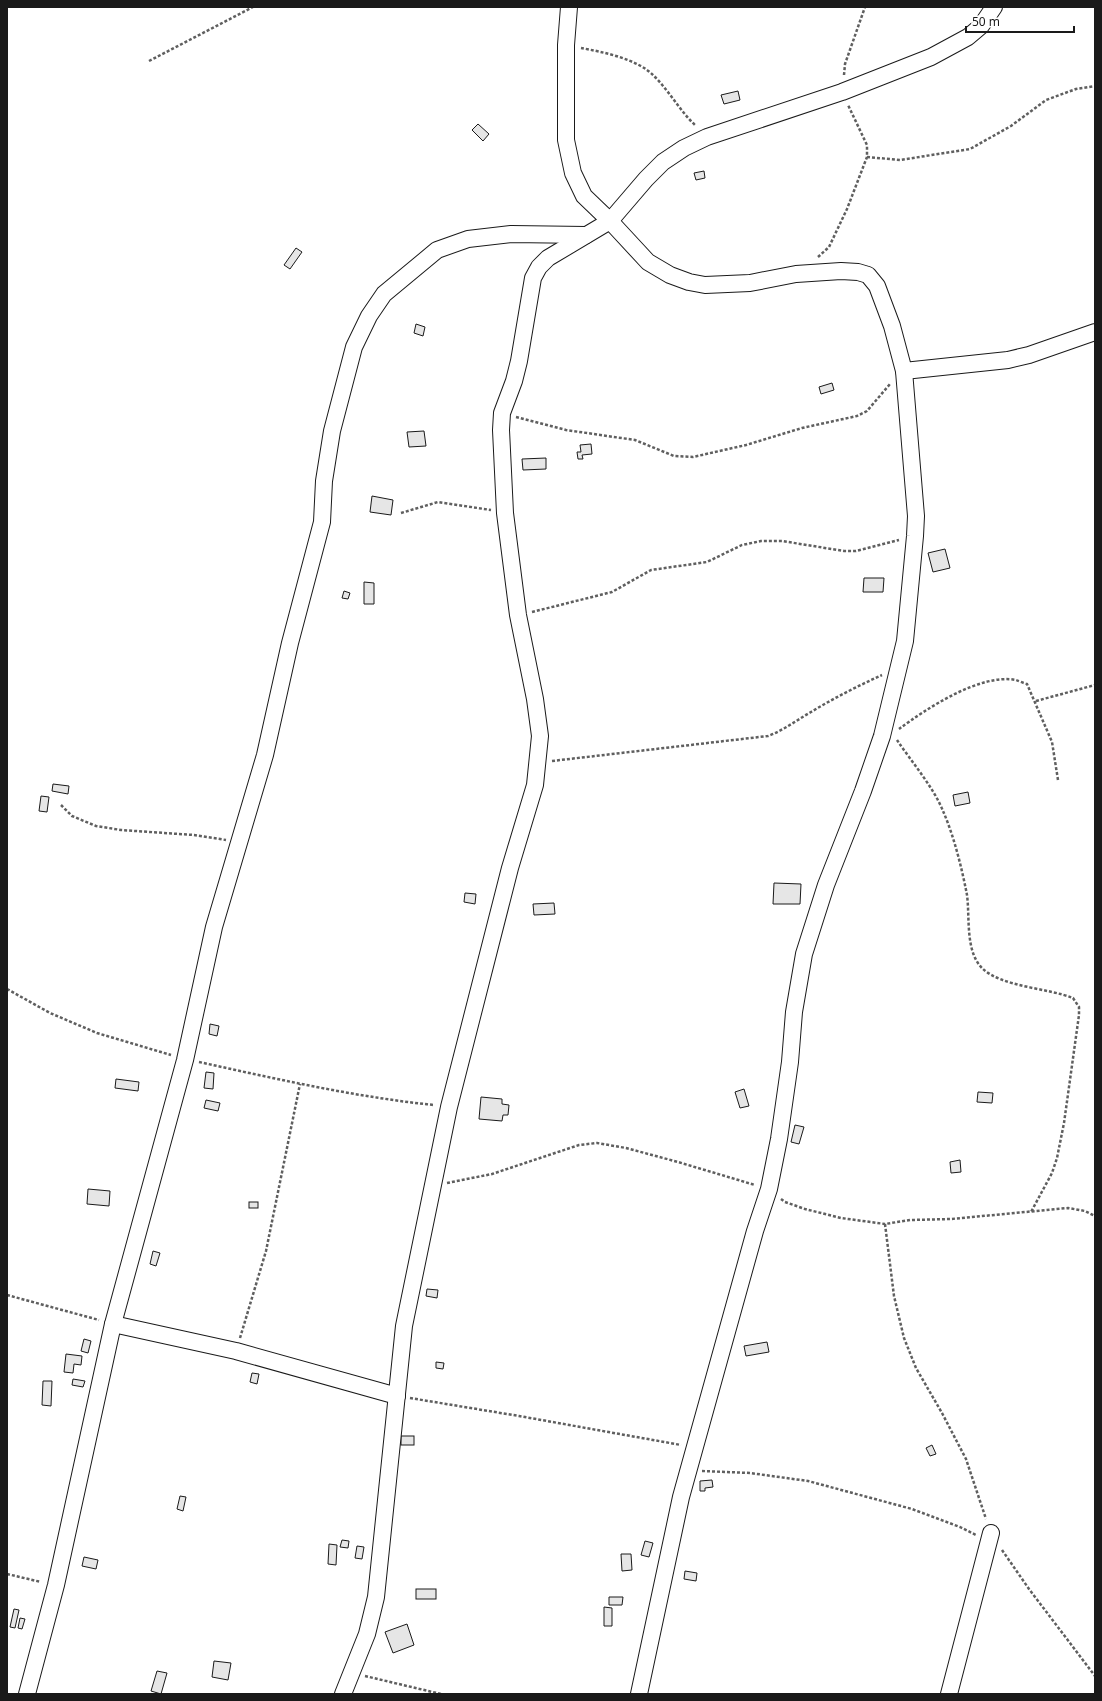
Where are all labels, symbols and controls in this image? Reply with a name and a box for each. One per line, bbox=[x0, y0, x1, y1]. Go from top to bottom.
scale bar bbox=[966, 8, 1074, 34]
text: 50 m bbox=[972, 13, 1000, 30]

